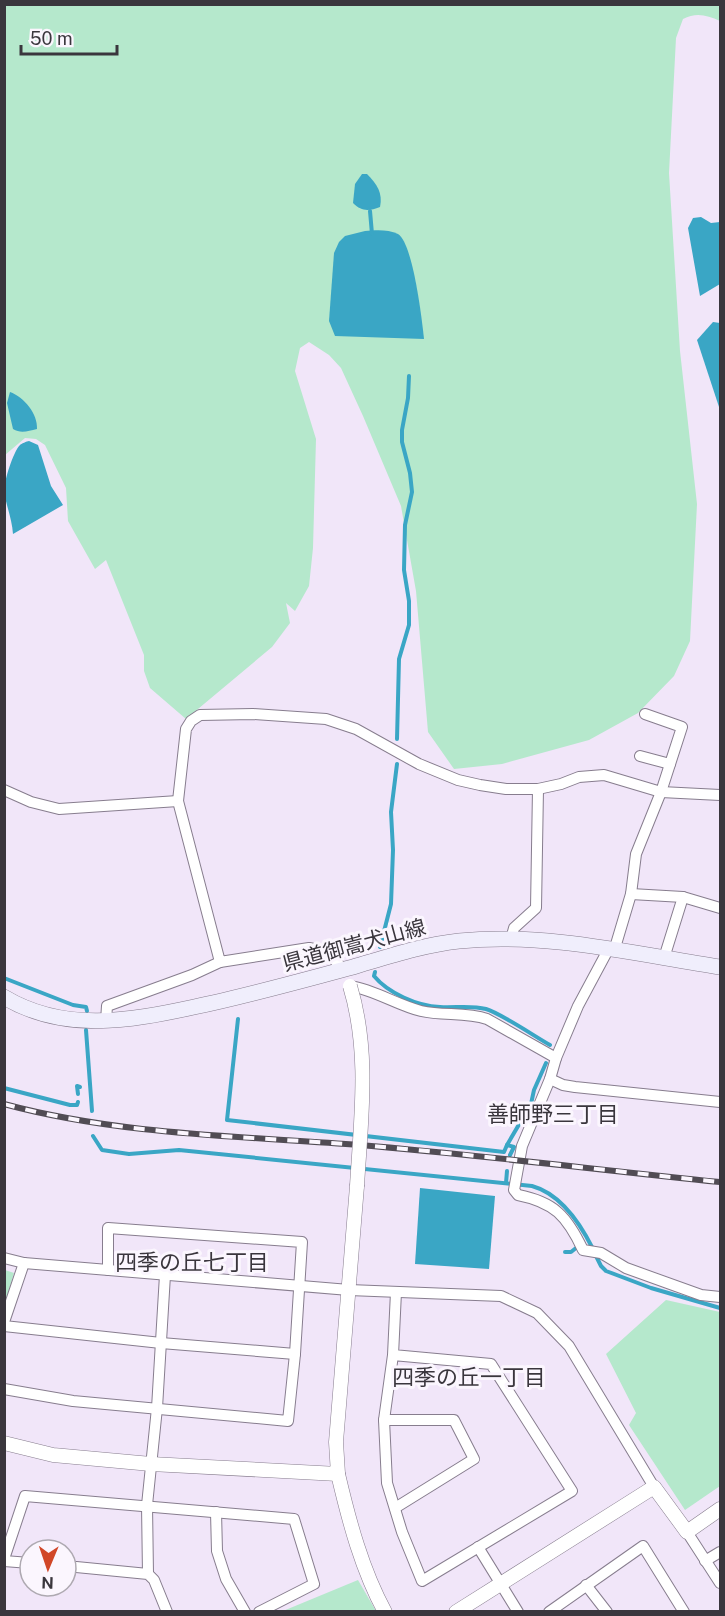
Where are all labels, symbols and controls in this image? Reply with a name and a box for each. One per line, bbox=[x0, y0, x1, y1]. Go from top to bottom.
scale bar bbox=[21, 18, 117, 56]
text: 50 m bbox=[30, 28, 73, 49]
street label: 県道御嵩犬山線 bbox=[280, 914, 428, 976]
district label: 善師野三丁目 bbox=[487, 1101, 619, 1127]
district label: 四季の丘七丁目 bbox=[115, 1249, 269, 1275]
district label: 四季の丘一丁目 bbox=[392, 1364, 546, 1390]
north arrow bbox=[18, 1538, 78, 1598]
text: N bbox=[41, 1573, 54, 1592]

